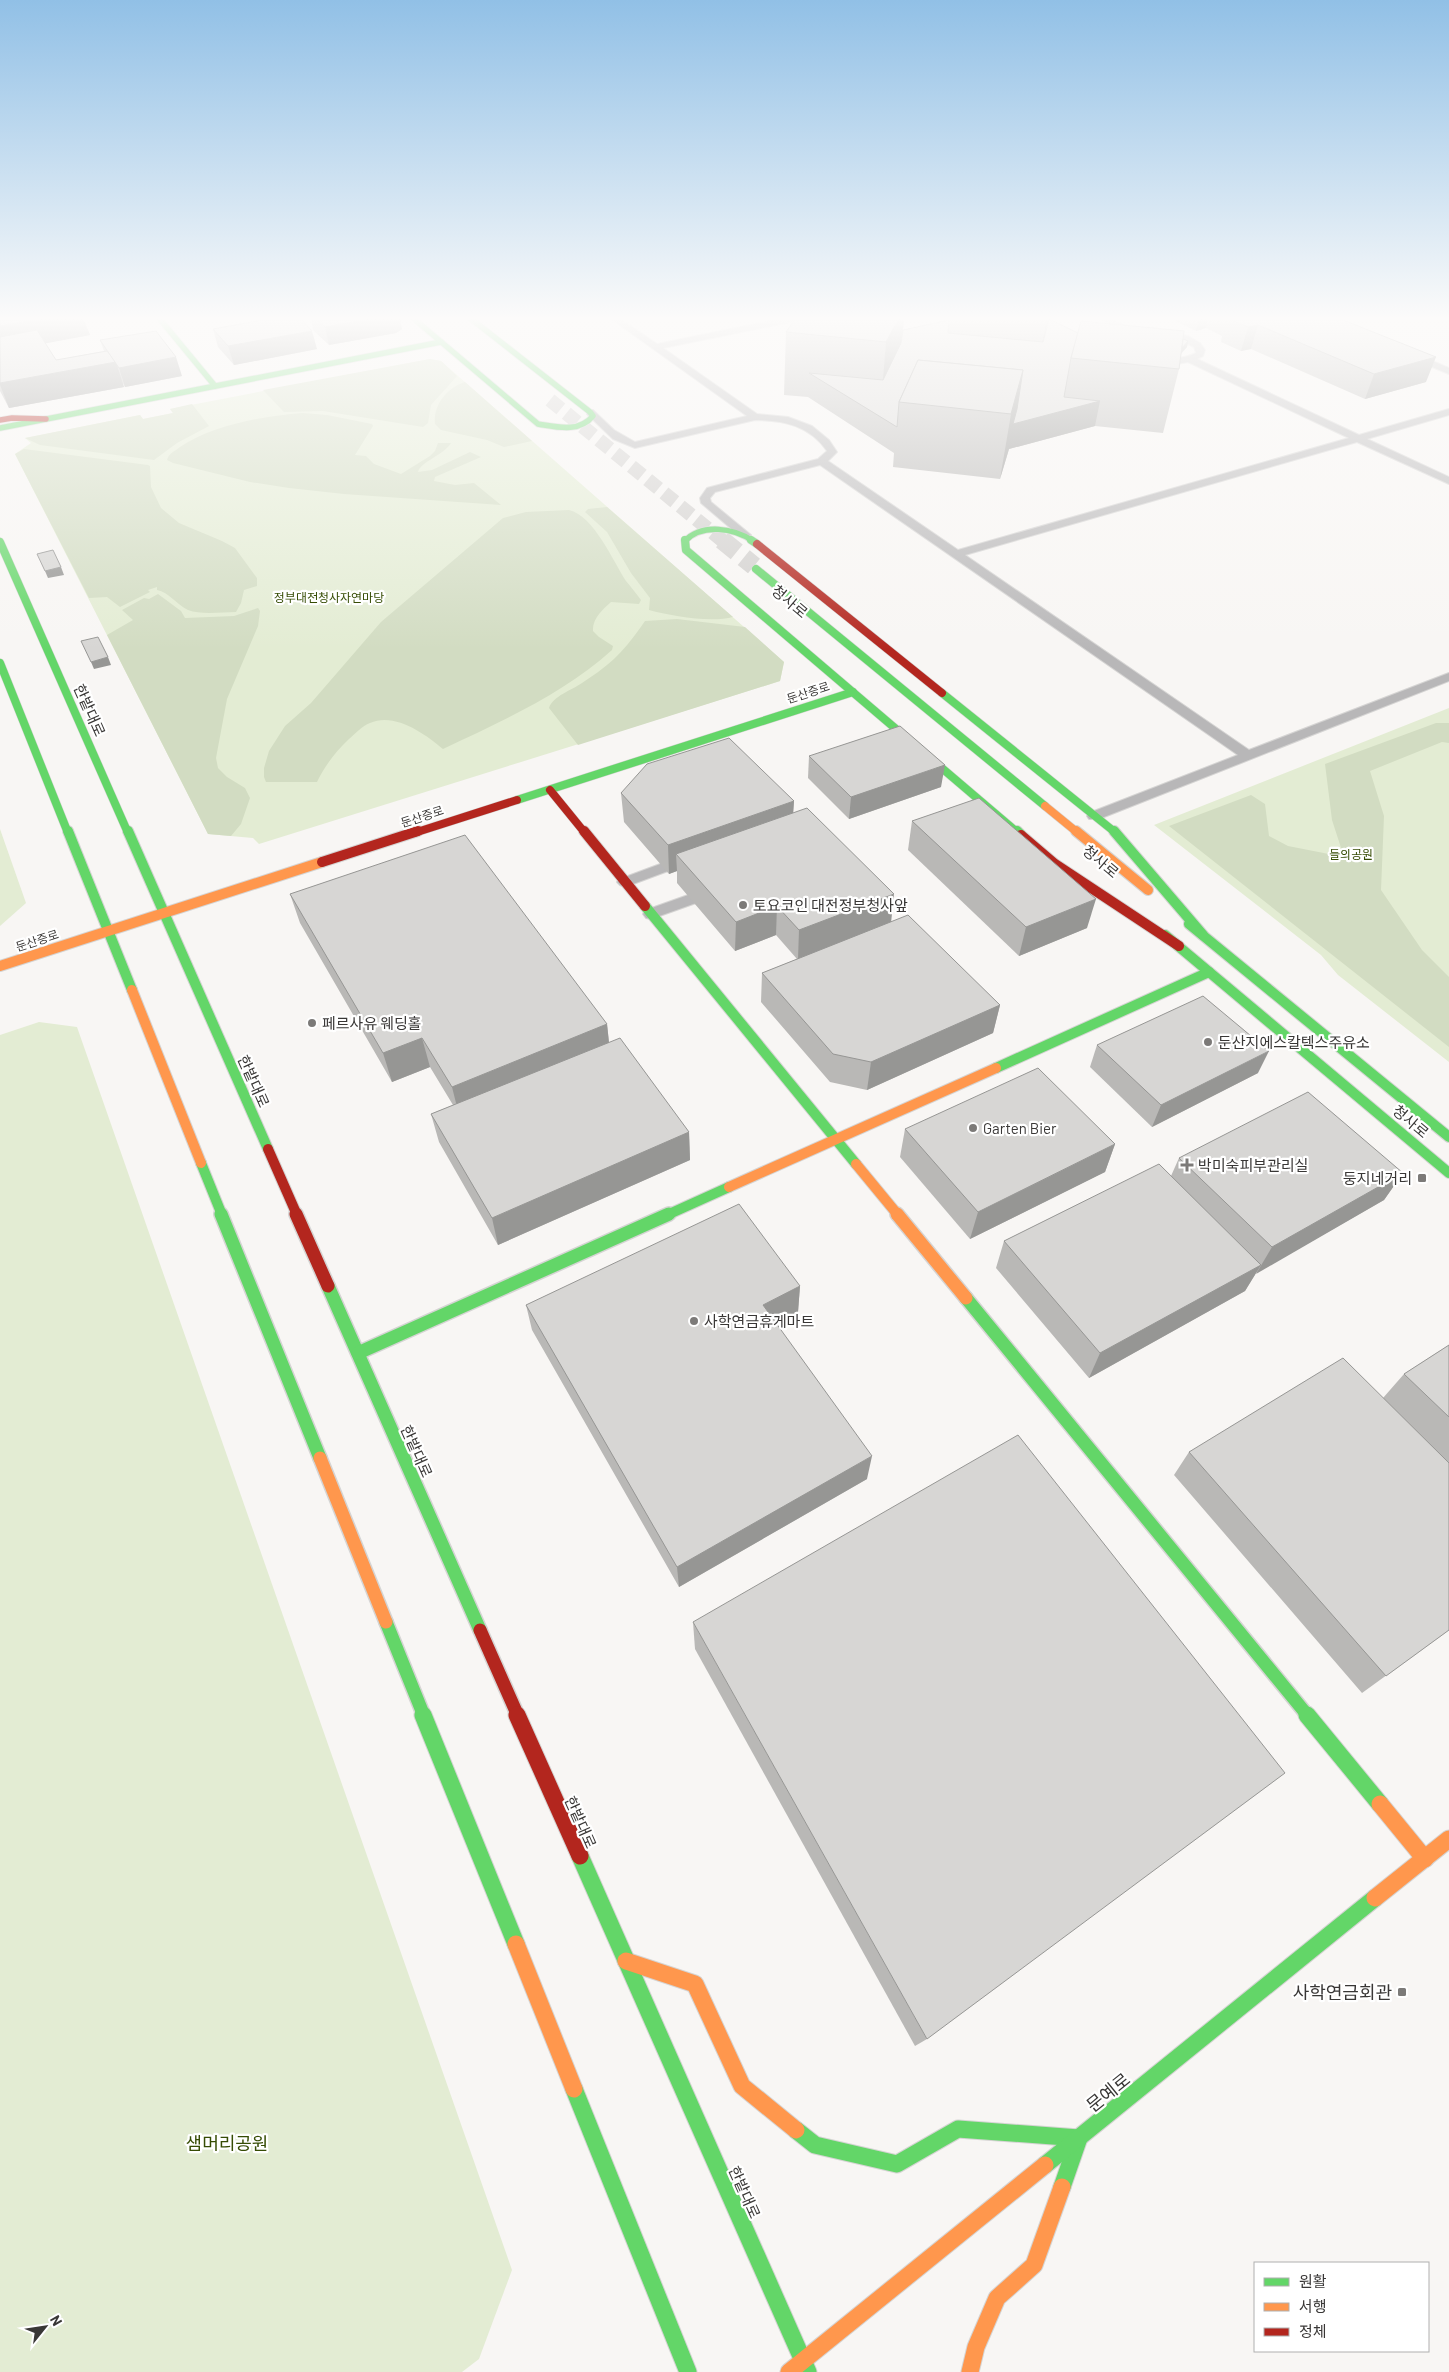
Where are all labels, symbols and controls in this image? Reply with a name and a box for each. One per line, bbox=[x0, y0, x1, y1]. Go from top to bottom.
street label: 청사로 bbox=[768, 581, 812, 621]
park label: 정부대전청사자연마당 bbox=[274, 590, 384, 604]
street label: 둔산중로 bbox=[785, 679, 831, 705]
street label: 한밭대로 bbox=[71, 681, 109, 739]
street label: 둔산중로 bbox=[399, 803, 445, 829]
street label: 청사로 bbox=[1079, 841, 1123, 881]
park label: 들의공원 bbox=[1329, 847, 1373, 861]
place label: 토요코인 대전정부청사앞 bbox=[753, 896, 908, 914]
marker: 토요코인 대전정부청사앞 bbox=[737, 899, 749, 911]
street label: 둔산중로 bbox=[14, 927, 60, 953]
place label: 페르사유 웨딩홀 bbox=[322, 1014, 422, 1032]
marker: 페르사유 웨딩홀 bbox=[306, 1017, 318, 1029]
place label: 둔산지에스칼텍스주유소 bbox=[1218, 1033, 1370, 1051]
marker: 둔산지에스칼텍스주유소 bbox=[1202, 1036, 1214, 1048]
street label: 한밭대로 bbox=[235, 1052, 273, 1110]
street label: 청사로 bbox=[1389, 1101, 1433, 1141]
place label: Garten Bier bbox=[983, 1119, 1057, 1137]
marker: Garten Bier bbox=[967, 1122, 979, 1134]
place label: 박미숙피부관리실 bbox=[1198, 1156, 1308, 1174]
marker: 박미숙피부관리실 bbox=[1180, 1158, 1194, 1172]
place label: 둥지네거리 bbox=[1343, 1169, 1412, 1187]
marker: 둥지네거리 bbox=[1416, 1172, 1428, 1184]
place label: 사학연금휴게마트 bbox=[704, 1312, 815, 1330]
marker: 사학연금휴게마트 bbox=[688, 1315, 700, 1327]
street label: 한밭대로 bbox=[398, 1422, 436, 1480]
street label: 한밭대로 bbox=[562, 1793, 600, 1851]
place label: 사학연금회관 bbox=[1293, 1981, 1392, 2003]
marker: 사학연금회관 bbox=[1396, 1986, 1408, 1998]
street label: 문예로 bbox=[1082, 2068, 1134, 2116]
park label: 샘머리공원 bbox=[186, 2132, 268, 2154]
street label: 한밭대로 bbox=[726, 2163, 764, 2221]
legend bbox=[1254, 2262, 1429, 2352]
text: 원활 bbox=[1299, 2272, 1327, 2290]
text: 서행 bbox=[1299, 2297, 1327, 2315]
north arrow bbox=[20, 2302, 70, 2352]
text: N bbox=[47, 2312, 66, 2329]
text: 정체 bbox=[1299, 2322, 1327, 2340]

